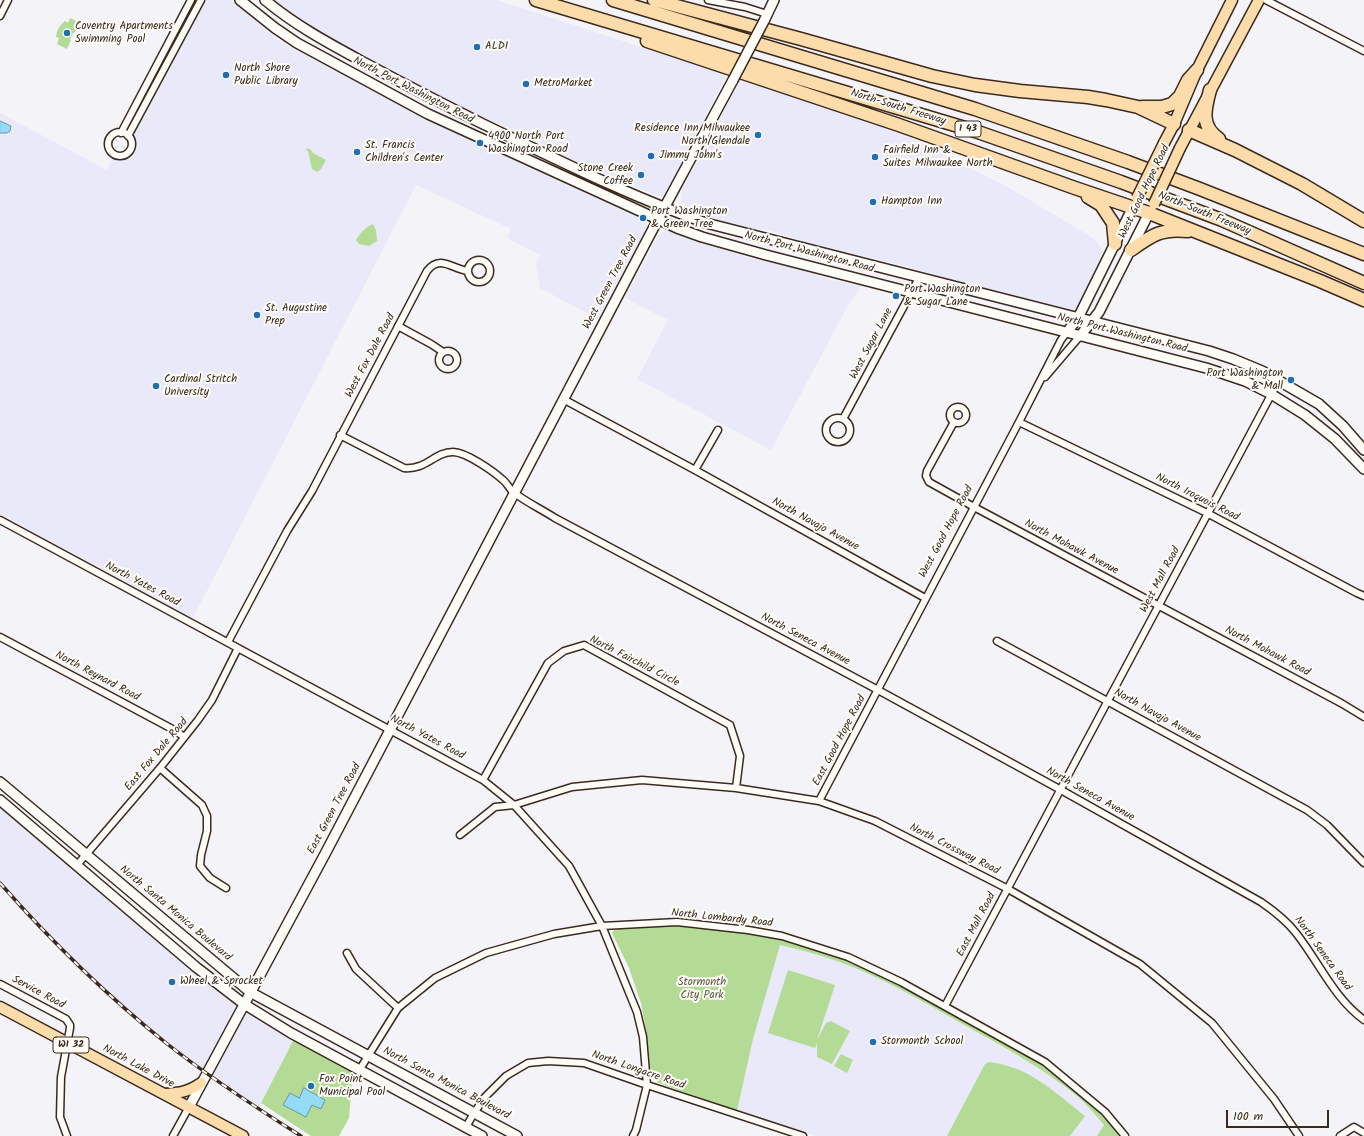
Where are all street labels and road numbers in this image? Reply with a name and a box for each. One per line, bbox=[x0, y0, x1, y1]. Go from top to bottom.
street label: North Port Washington Road bbox=[351, 55, 475, 127]
street label: North-South Freeway bbox=[849, 87, 947, 129]
road number: I 43 bbox=[955, 121, 981, 137]
street label: West Good Hope Road bbox=[1117, 143, 1173, 241]
street label: North-South Freeway bbox=[1156, 189, 1252, 239]
street label: North Port Washington Road bbox=[743, 229, 875, 277]
street label: West Green Tree Road bbox=[581, 234, 641, 332]
street label: West Sugar Lane bbox=[848, 306, 896, 382]
street label: North Port Washington Road bbox=[1056, 311, 1188, 357]
street label: West Fox Dale Road bbox=[343, 312, 399, 400]
street label: North Iroquois Road bbox=[1153, 471, 1241, 525]
street label: West Good Hope Road bbox=[917, 484, 977, 580]
street label: North Navajo Avenue bbox=[769, 496, 861, 554]
street label: North Mohawk Avenue bbox=[1022, 518, 1120, 578]
street label: West Mall Road bbox=[1138, 545, 1184, 615]
street label: North Yates Road bbox=[102, 560, 182, 610]
street label: North Seneca Avenue bbox=[758, 611, 852, 669]
street label: North Mohawk Road bbox=[1222, 624, 1312, 680]
street label: North Fairchild Circle bbox=[587, 634, 681, 690]
street label: North Reynard Road bbox=[52, 649, 142, 705]
street label: North Navajo Avenue bbox=[1111, 687, 1203, 745]
street label: East Good Hope Road bbox=[811, 694, 869, 788]
street label: North Yates Road bbox=[387, 713, 467, 763]
street label: East Fox Dale Road bbox=[123, 716, 191, 794]
street label: East Green Tree Road bbox=[305, 761, 365, 857]
street label: North Seneca Avenue bbox=[1043, 765, 1137, 825]
street label: North Crossway Road bbox=[907, 822, 1001, 878]
street label: North Santa Monica Boulevard bbox=[116, 863, 234, 965]
street label: East Mall Road bbox=[955, 891, 999, 959]
street label: North Lombardy Road bbox=[671, 907, 773, 931]
street label: North Seneca Road bbox=[1291, 914, 1353, 994]
street label: Service Road bbox=[9, 974, 67, 1012]
road number: WI 32 bbox=[53, 1037, 89, 1053]
street label: North Lake Drive bbox=[100, 1043, 176, 1091]
street label: North Santa Monica Boulevard bbox=[380, 1045, 512, 1123]
street label: North Longacre Road bbox=[590, 1049, 686, 1093]

